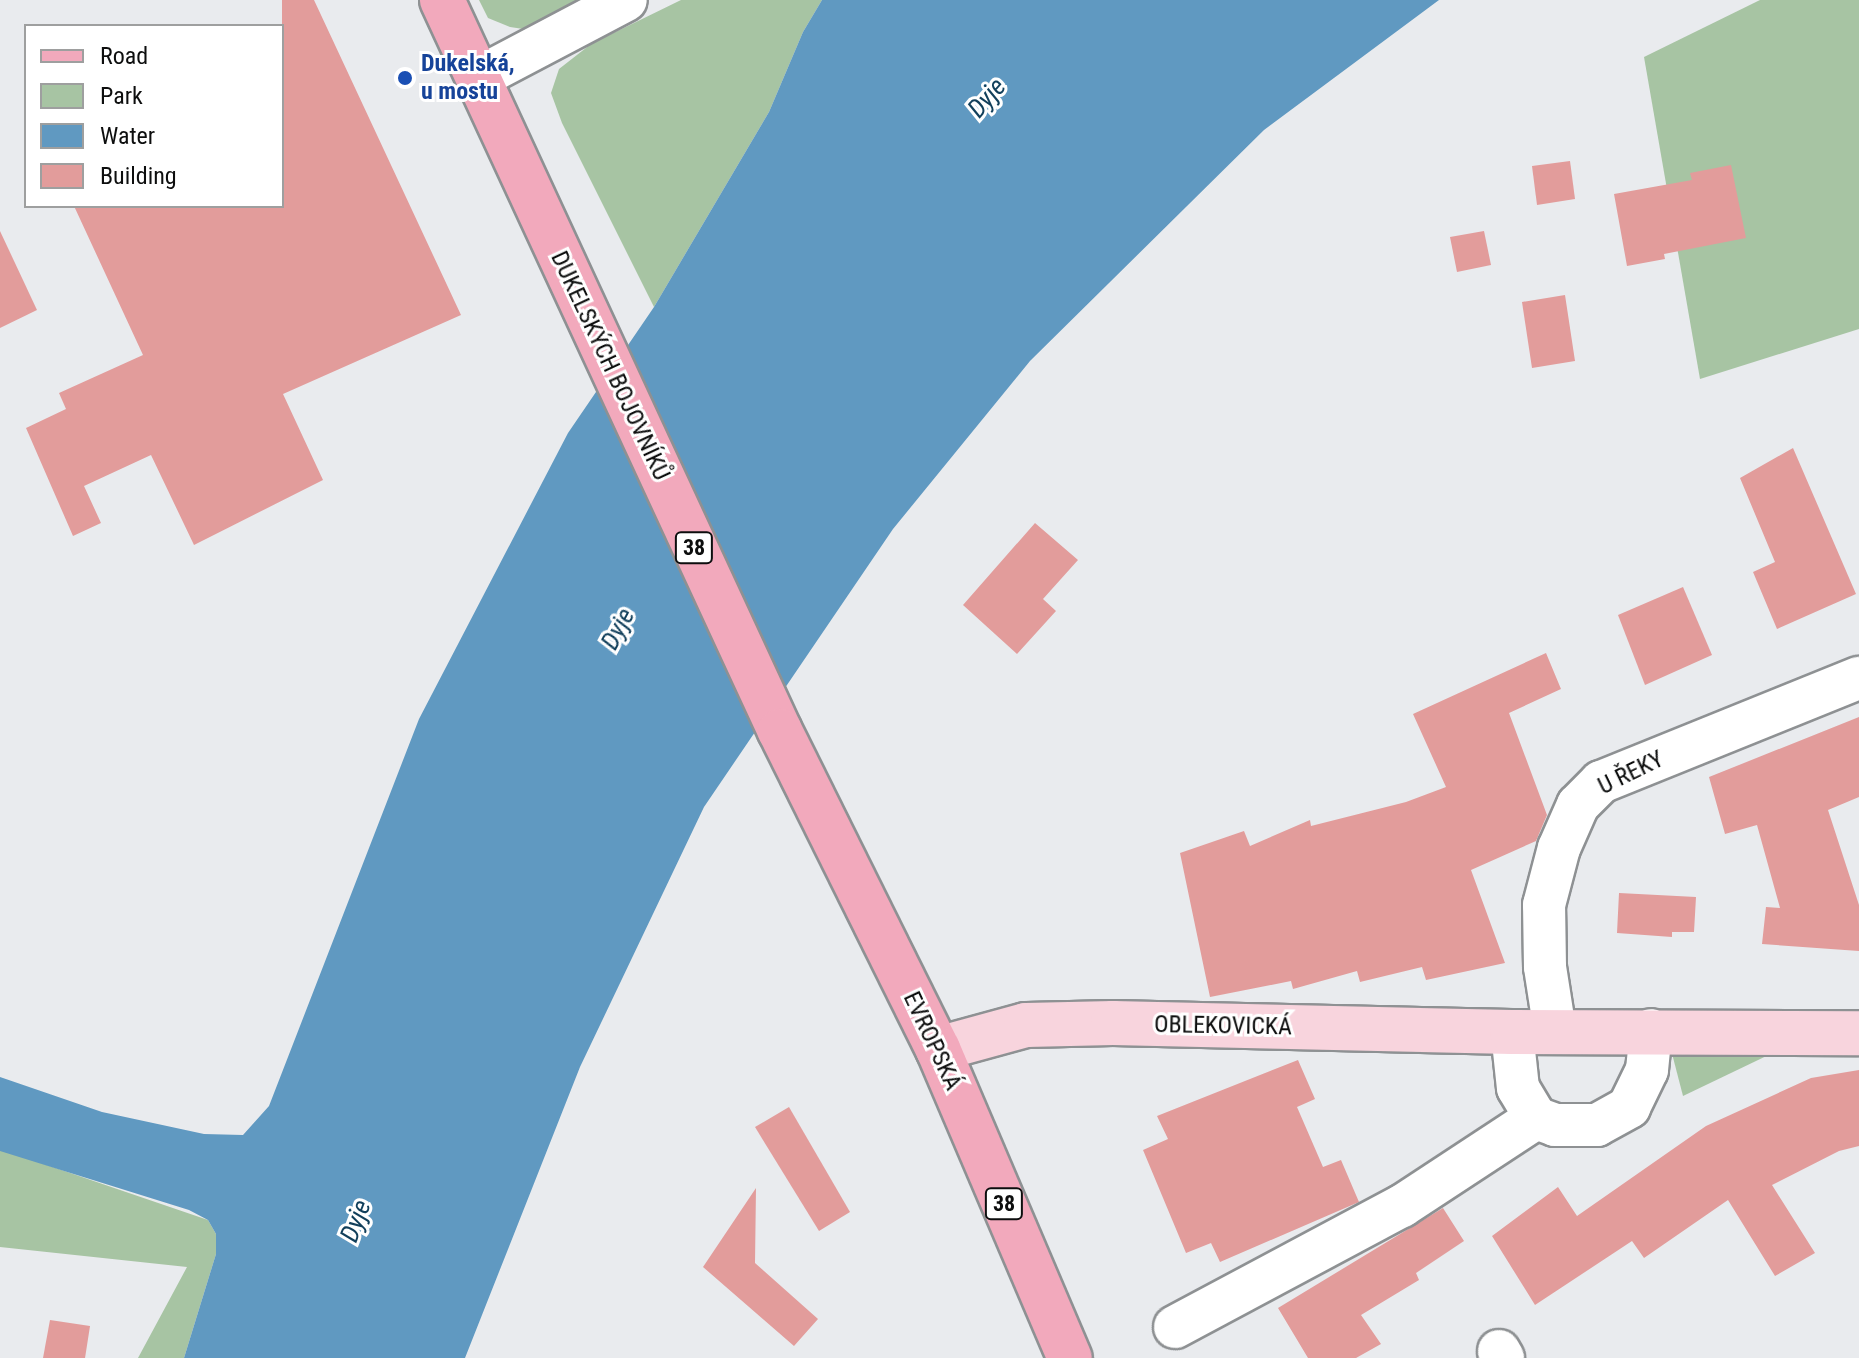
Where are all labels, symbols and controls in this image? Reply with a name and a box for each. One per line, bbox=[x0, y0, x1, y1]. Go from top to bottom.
legend bbox=[24, 24, 284, 208]
text: Road bbox=[100, 42, 148, 70]
place label: Dukelská, u mostu bbox=[421, 50, 515, 106]
marker: Dukelská, u mostu bbox=[396, 69, 414, 87]
water label: Dyje bbox=[961, 72, 1013, 124]
text: Park bbox=[100, 82, 143, 110]
text: Water bbox=[100, 122, 155, 150]
text: Building bbox=[100, 162, 177, 190]
street label: DUKELSKÝCH BOJOVNÍKŮ bbox=[544, 247, 676, 485]
road number: 38 bbox=[674, 530, 714, 566]
water label: Dyje bbox=[594, 603, 642, 655]
street label: U ŘEKY bbox=[1594, 745, 1668, 801]
street label: EVROPSKÁ bbox=[897, 987, 967, 1095]
street label: OBLEKOVICKÁ bbox=[1154, 1010, 1292, 1042]
road number: 38 bbox=[984, 1186, 1024, 1222]
water label: Dyje bbox=[334, 1196, 378, 1246]

